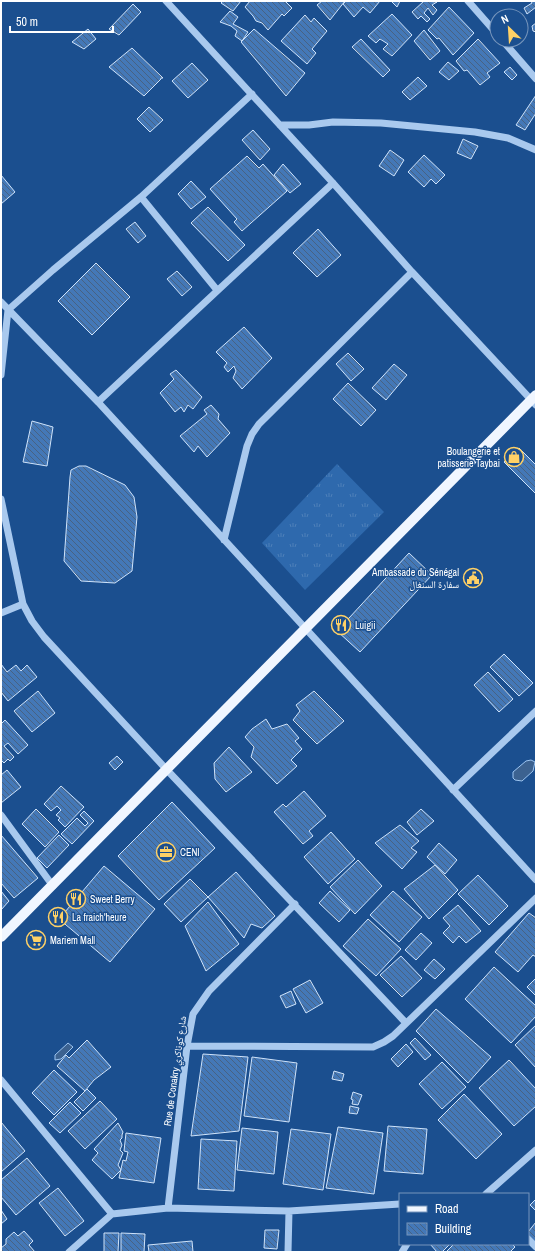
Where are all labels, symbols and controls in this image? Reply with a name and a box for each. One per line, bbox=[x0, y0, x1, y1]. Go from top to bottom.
scale bar bbox=[10, 8, 113, 34]
north arrow bbox=[489, 8, 529, 48]
text: N bbox=[499, 11, 511, 27]
text: 50 m bbox=[16, 14, 38, 30]
place label: Boulangerie et patisserie Taybai bbox=[438, 445, 501, 470]
shop icon: Boulangerie et patisserie Taybai bbox=[503, 446, 525, 468]
place label: Ambassade du Sénégal سفارة السنغال bbox=[371, 566, 459, 591]
public building icon: Ambassade du Sénégal سفارة السنغال bbox=[462, 567, 484, 589]
restaurant icon: Luigii bbox=[330, 614, 352, 636]
place label: Luigii bbox=[355, 619, 376, 632]
office icon: CENI bbox=[155, 841, 177, 863]
place label: CENI bbox=[180, 846, 200, 859]
restaurant icon: Sweet Berry bbox=[65, 888, 87, 910]
place label: Sweet Berry bbox=[90, 893, 136, 906]
restaurant icon: La fraich'heure bbox=[47, 906, 69, 928]
place label: La fraich'heure bbox=[72, 911, 127, 924]
supermarket icon: Mariem Mall bbox=[25, 929, 47, 951]
place label: Mariem Mall bbox=[50, 934, 95, 947]
street label: Rue de Conakry شارع كوناكري bbox=[161, 1015, 191, 1127]
legend bbox=[399, 1193, 529, 1245]
text: Road bbox=[435, 1201, 459, 1217]
text: Building bbox=[435, 1221, 472, 1237]

